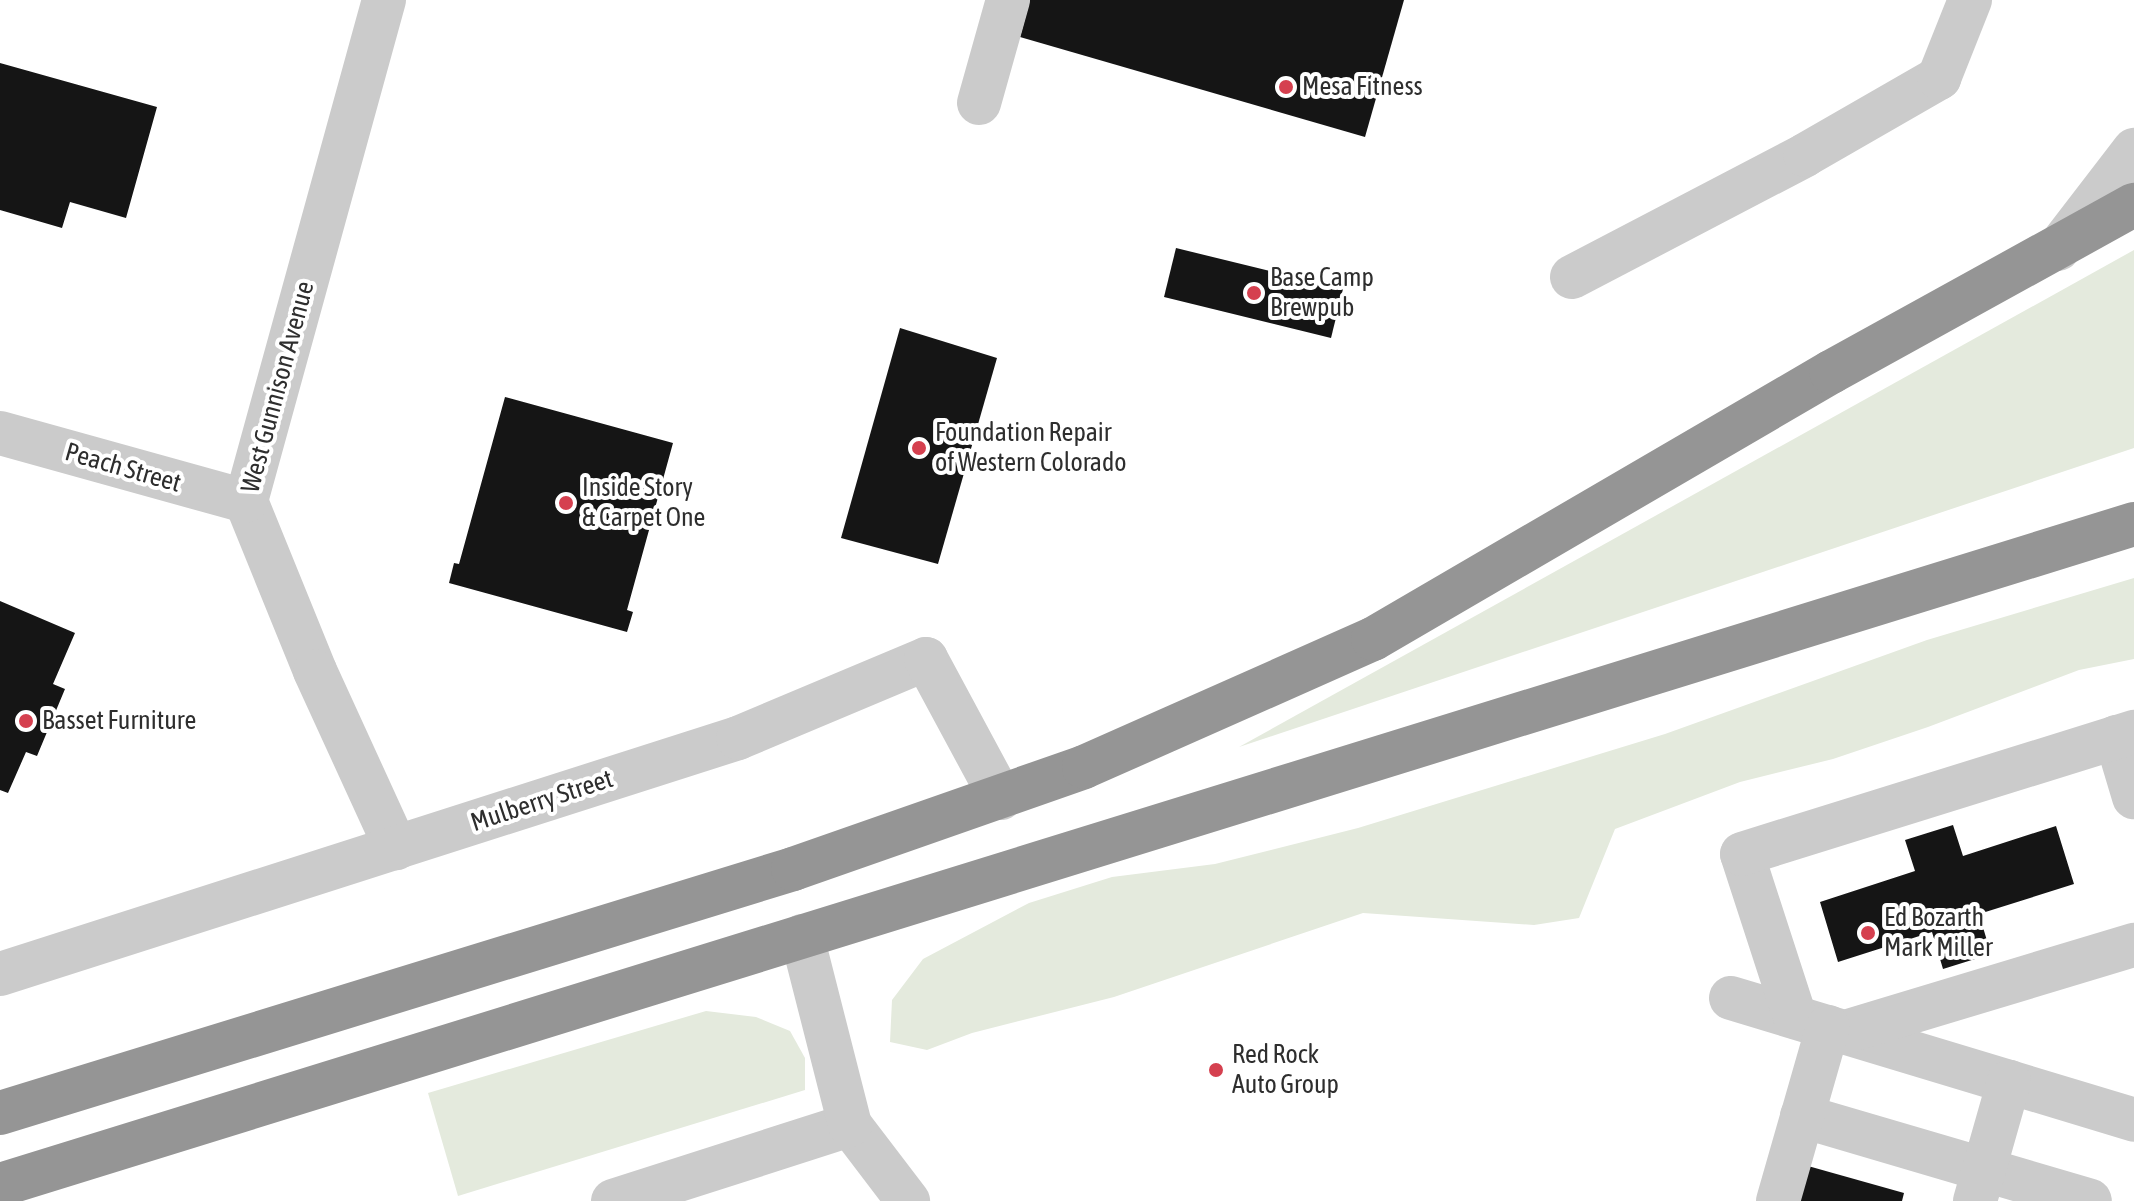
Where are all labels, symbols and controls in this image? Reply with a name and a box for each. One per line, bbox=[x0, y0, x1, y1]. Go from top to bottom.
place label: Mesa Fitness bbox=[1302, 71, 1423, 103]
marker: Mesa Fitness bbox=[1277, 78, 1295, 96]
place label: Base Camp Brewpub bbox=[1270, 262, 1374, 324]
street label: West Gunnison Avenue bbox=[235, 278, 321, 496]
marker: Base Camp Brewpub bbox=[1245, 284, 1263, 302]
place label: Foundation Repair of Western Colorado bbox=[935, 417, 1126, 478]
street label: Peach Street bbox=[61, 437, 185, 499]
marker: Foundation Repair of Western Colorado bbox=[910, 439, 928, 457]
place label: Inside Story & Carpet One bbox=[582, 472, 705, 534]
marker: Inside Story & Carpet One bbox=[557, 494, 575, 512]
place label: Basset Furniture bbox=[42, 705, 196, 737]
marker: Basset Furniture bbox=[17, 712, 35, 730]
street label: Mulberry Street bbox=[467, 763, 617, 839]
place label: Ed Bozarth Mark Miller bbox=[1884, 902, 1993, 964]
marker: Ed Bozarth Mark Miller bbox=[1859, 924, 1877, 942]
place label: Red Rock Auto Group bbox=[1232, 1039, 1339, 1100]
marker: Red Rock Auto Group bbox=[1207, 1061, 1225, 1079]

